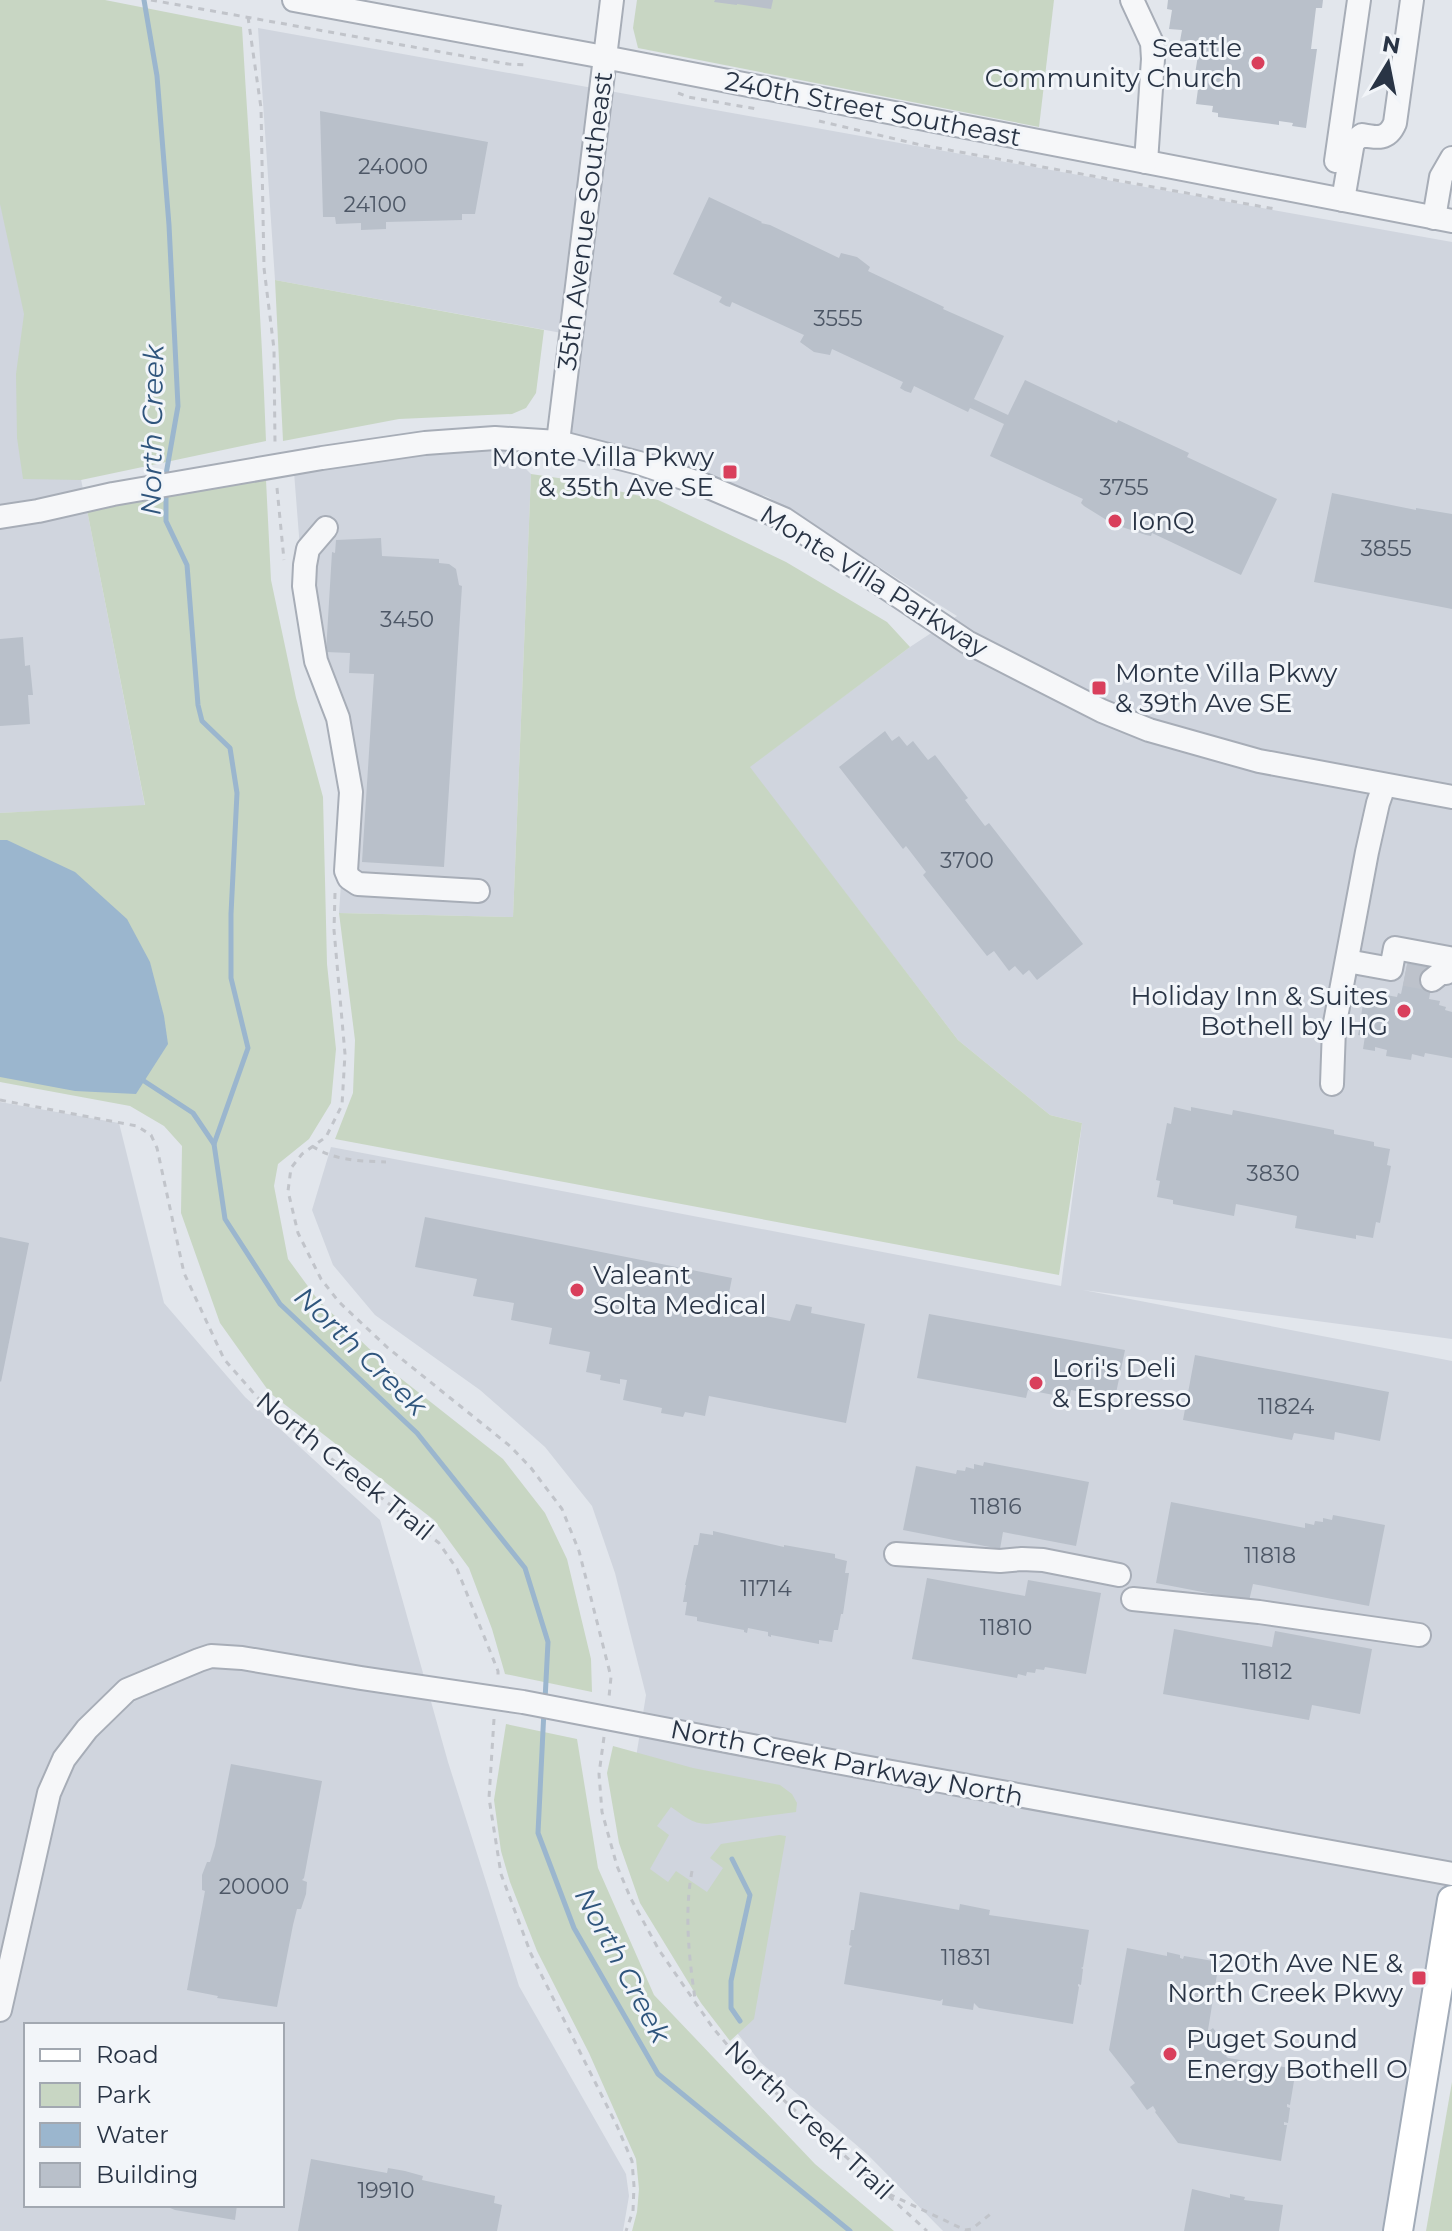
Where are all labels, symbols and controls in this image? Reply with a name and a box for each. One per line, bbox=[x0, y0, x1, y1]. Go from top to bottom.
north arrow bbox=[1348, 24, 1428, 104]
text: N bbox=[1380, 30, 1402, 60]
place label: Seattle Community Church bbox=[985, 32, 1242, 94]
marker: Seattle Community Church bbox=[1249, 54, 1267, 72]
street label: 240th Street Southeast bbox=[722, 65, 1024, 153]
street label: 35th Avenue Southeast bbox=[551, 70, 619, 372]
house number: 24000 bbox=[358, 153, 428, 180]
house number: 24100 bbox=[343, 191, 407, 218]
house number: 3555 bbox=[813, 305, 863, 332]
water label: North Creek bbox=[134, 343, 171, 516]
place label: Monte Villa Pkwy & 35th Ave SE bbox=[492, 441, 715, 503]
marker: Monte Villa Pkwy & 35th Ave SE bbox=[721, 463, 739, 481]
house number: 3755 bbox=[1099, 474, 1149, 501]
street label: Monte Villa Parkway bbox=[754, 498, 994, 664]
place label: IonQ bbox=[1131, 505, 1195, 537]
marker: IonQ bbox=[1106, 512, 1124, 530]
house number: 3855 bbox=[1360, 535, 1412, 562]
house number: 3450 bbox=[380, 606, 434, 633]
place label: Monte Villa Pkwy & 39th Ave SE bbox=[1115, 657, 1338, 719]
marker: Monte Villa Pkwy & 39th Ave SE bbox=[1090, 679, 1108, 697]
house number: 3700 bbox=[940, 847, 994, 874]
place label: Holiday Inn & Suites Bothell by IHG bbox=[1130, 980, 1388, 1042]
marker: Holiday Inn & Suites Bothell by IHG bbox=[1395, 1002, 1413, 1020]
house number: 3830 bbox=[1246, 1160, 1300, 1187]
place label: Valeant Solta Medical bbox=[593, 1259, 766, 1321]
water label: North Creek bbox=[288, 1279, 435, 1424]
marker: Valeant Solta Medical bbox=[568, 1281, 586, 1299]
place label: Lori's Deli & Espresso bbox=[1052, 1352, 1191, 1414]
marker: Lori's Deli & Espresso bbox=[1027, 1374, 1045, 1392]
street label: North Creek Trail bbox=[250, 1385, 440, 1547]
house number: 11824 bbox=[1258, 1393, 1315, 1420]
house number: 11816 bbox=[970, 1493, 1022, 1520]
house number: 11818 bbox=[1244, 1542, 1296, 1569]
house number: 11714 bbox=[740, 1575, 792, 1602]
house number: 11810 bbox=[980, 1614, 1032, 1641]
house number: 11812 bbox=[1242, 1658, 1292, 1685]
street label: North Creek Parkway North bbox=[668, 1713, 1026, 1813]
house number: 20000 bbox=[219, 1873, 289, 1900]
water label: North Creek bbox=[568, 1881, 679, 2050]
house number: 11831 bbox=[941, 1944, 991, 1971]
place label: 120th Ave NE & North Creek Pkwy bbox=[1167, 1947, 1404, 2009]
marker: 120th Ave NE & North Creek Pkwy bbox=[1410, 1969, 1428, 1987]
legend bbox=[24, 2023, 284, 2207]
place label: Puget Sound Energy Bothell O bbox=[1186, 2023, 1408, 2085]
street label: North Creek Trail bbox=[718, 2034, 900, 2206]
text: Road bbox=[96, 2040, 159, 2069]
marker: Puget Sound Energy Bothell O bbox=[1161, 2045, 1179, 2063]
text: Park bbox=[96, 2080, 151, 2109]
text: Water bbox=[96, 2120, 169, 2149]
text: Building bbox=[96, 2160, 199, 2189]
house number: 19910 bbox=[357, 2177, 415, 2204]

